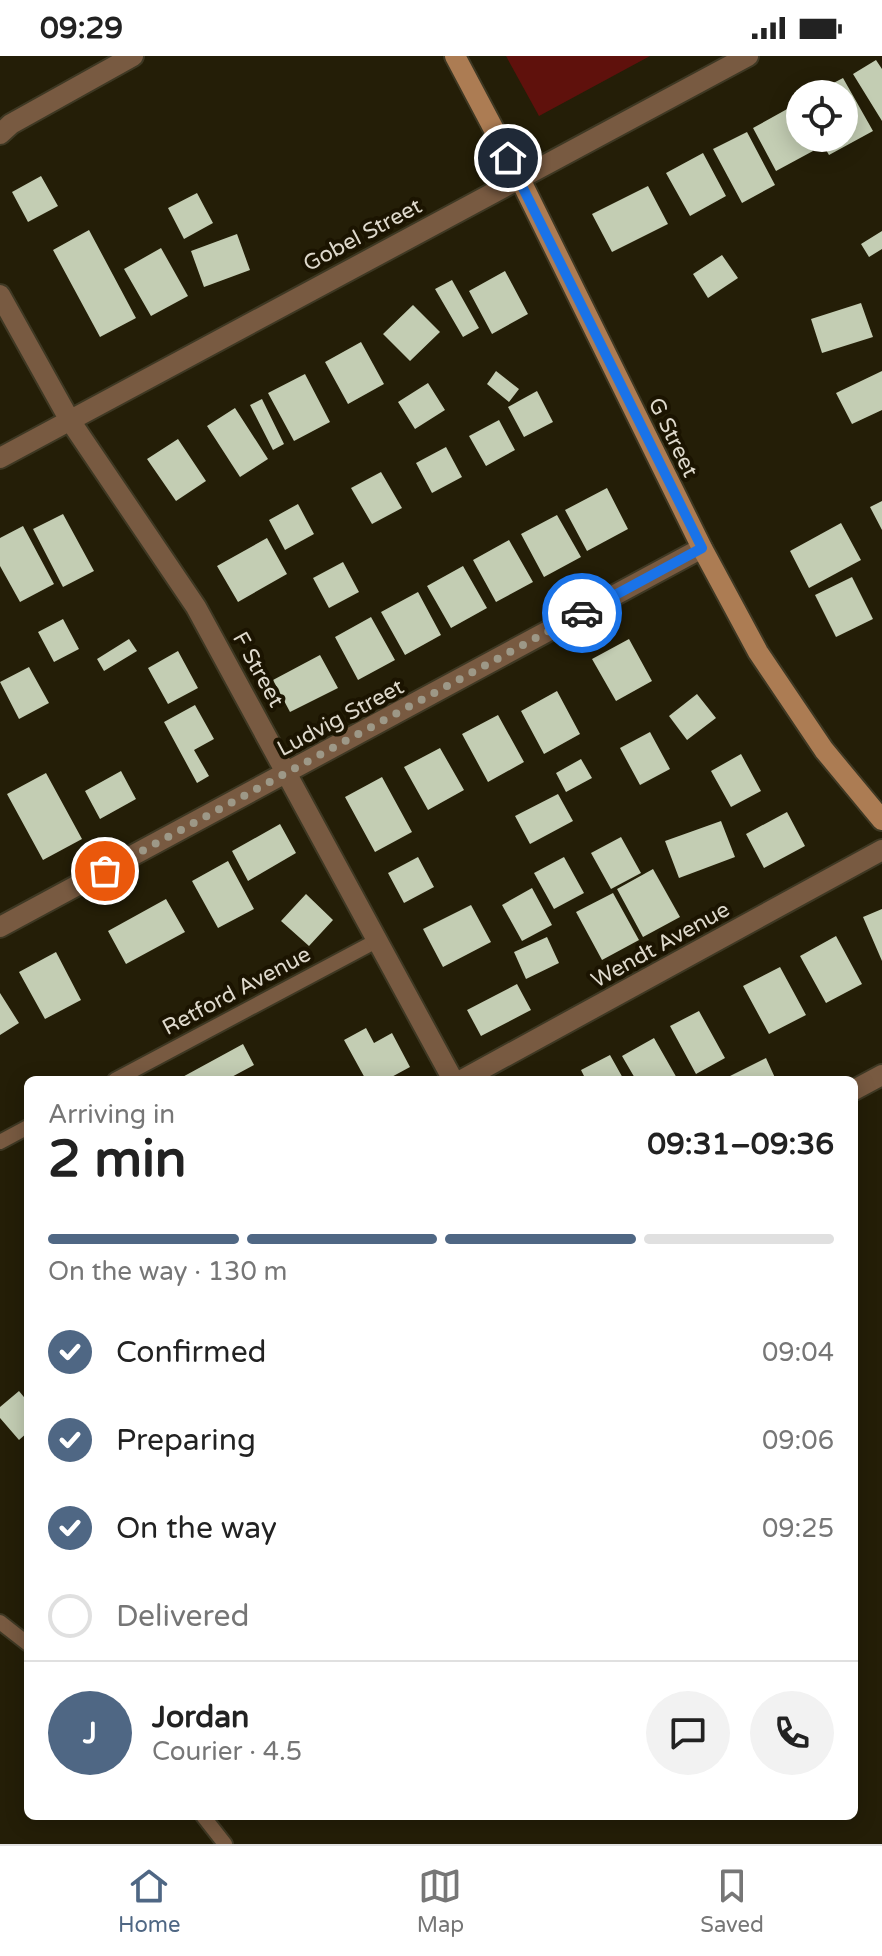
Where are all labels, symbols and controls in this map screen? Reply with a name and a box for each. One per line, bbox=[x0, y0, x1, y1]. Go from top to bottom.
text: 09:29 bbox=[40, 10, 123, 47]
map controls bbox=[786, 80, 858, 152]
button: locate bbox=[786, 80, 858, 152]
pin bbox=[474, 124, 542, 192]
icon: home bbox=[486, 136, 530, 180]
street label: Gobel Street bbox=[299, 193, 426, 277]
street label: G Street bbox=[643, 393, 703, 481]
courier bbox=[542, 573, 622, 653]
icon: car bbox=[560, 591, 604, 635]
street label: F Street bbox=[227, 627, 289, 712]
street label: Ludvig Street bbox=[273, 674, 408, 762]
pin bbox=[71, 837, 139, 905]
icon: bag bbox=[83, 849, 127, 893]
street label: Wendt Avenue bbox=[587, 896, 734, 994]
street label: Retford Avenue bbox=[158, 941, 315, 1041]
text: Arriving in bbox=[48, 1099, 175, 1130]
text: 09:31–09:36 bbox=[647, 1126, 834, 1163]
text: 2 min bbox=[48, 1128, 187, 1191]
text: On the way · 130 m bbox=[48, 1256, 287, 1287]
icon: check bbox=[48, 1330, 92, 1374]
text: Confirmed bbox=[116, 1334, 267, 1371]
text: 09:04 bbox=[762, 1337, 834, 1368]
icon: check bbox=[48, 1418, 92, 1462]
text: Preparing bbox=[116, 1422, 256, 1459]
text: 09:06 bbox=[762, 1425, 834, 1456]
icon: check bbox=[48, 1506, 92, 1550]
text: On the way bbox=[116, 1510, 277, 1547]
text: 09:25 bbox=[762, 1513, 834, 1544]
text: Delivered bbox=[116, 1598, 250, 1635]
button: chat bbox=[646, 1691, 730, 1775]
button: phone bbox=[750, 1691, 834, 1775]
text: Jordan bbox=[152, 1699, 249, 1736]
text: J bbox=[83, 1715, 97, 1752]
text: Courier · 4.5 bbox=[152, 1736, 302, 1767]
tab: Home bbox=[118, 1864, 180, 1938]
tab: Map bbox=[417, 1864, 464, 1938]
tab: Saved bbox=[700, 1864, 764, 1938]

